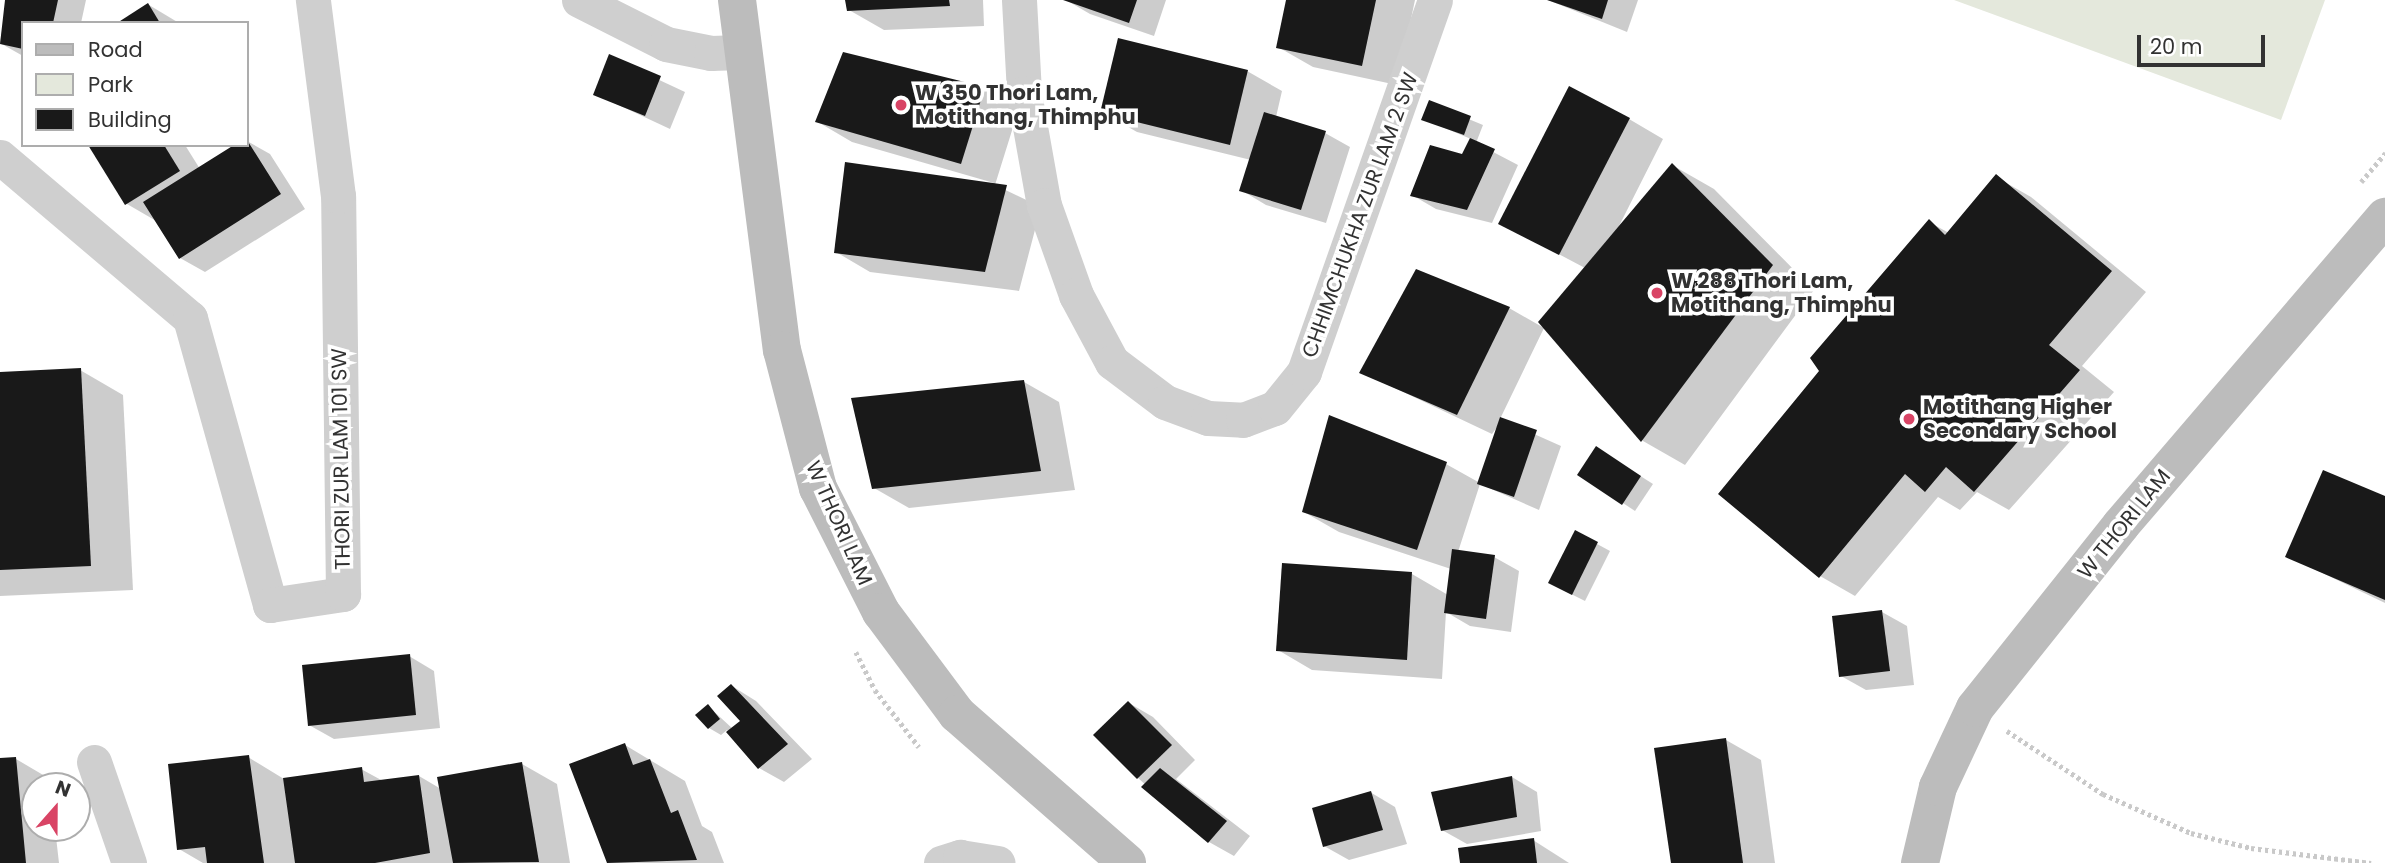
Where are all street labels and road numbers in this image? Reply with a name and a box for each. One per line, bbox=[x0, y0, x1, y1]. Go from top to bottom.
street label: CHHIMCHUKHA ZUR LAM 2 SW bbox=[1297, 69, 1423, 361]
street label: THORI ZUR LAM 101 SW bbox=[326, 348, 356, 570]
street label: W THORI LAM bbox=[800, 457, 878, 589]
street label: W THORI LAM bbox=[2072, 464, 2176, 584]

